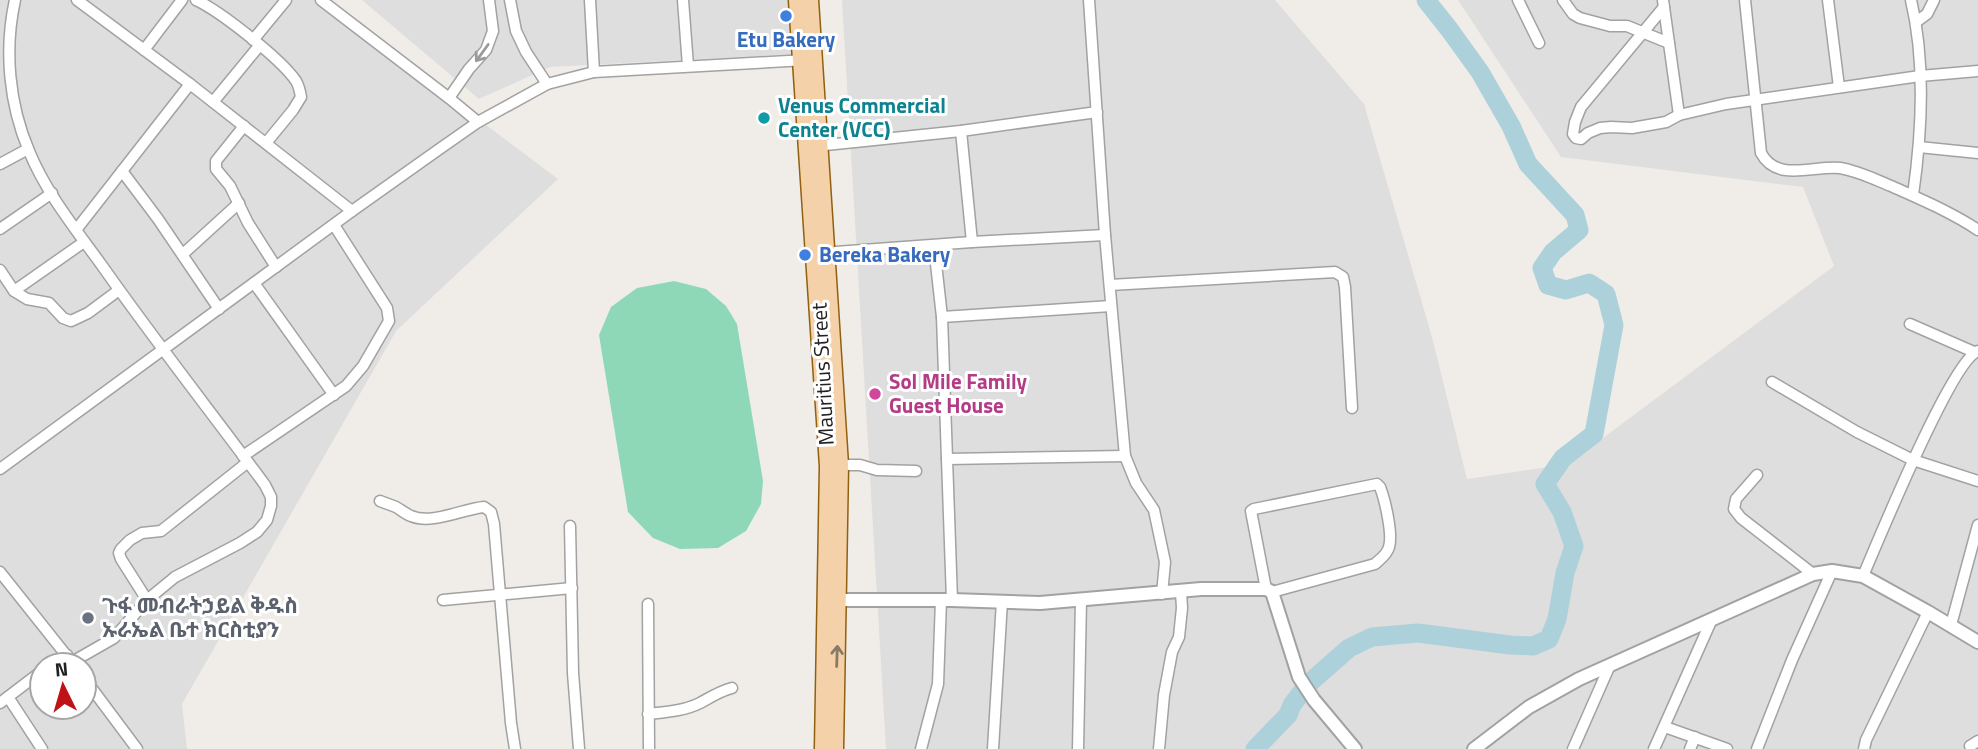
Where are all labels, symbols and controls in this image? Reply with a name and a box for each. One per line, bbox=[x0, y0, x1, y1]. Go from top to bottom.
marker: Etu Bakery bbox=[778, 8, 794, 24]
place label: Etu Bakery bbox=[737, 23, 836, 55]
one-way arrow bbox=[475, 43, 490, 62]
place label: Venus Commercial Center (VCC) bbox=[778, 89, 946, 145]
marker: Venus Commercial Center (VCC) bbox=[756, 110, 772, 126]
place label: Bereka Bakery bbox=[819, 238, 951, 270]
marker: Bereka Bakery bbox=[797, 247, 813, 263]
street label: Mauritius Street bbox=[802, 301, 842, 446]
place label: Sol Mile Family Guest House bbox=[889, 365, 1028, 421]
marker: Sol Mile Family Guest House bbox=[867, 386, 883, 402]
place label: ጉፋ መብራትኃይል ቅዱስ ኡራኤል ቤተ ክርስቲያን bbox=[102, 589, 298, 645]
marker: ጉፋ መብራትኃይል ቅዱስ ኡራኤል ቤተ ክርስቲያን bbox=[80, 610, 96, 626]
one-way arrow bbox=[831, 645, 844, 668]
north arrow bbox=[28, 651, 98, 721]
text: N bbox=[54, 654, 69, 684]

